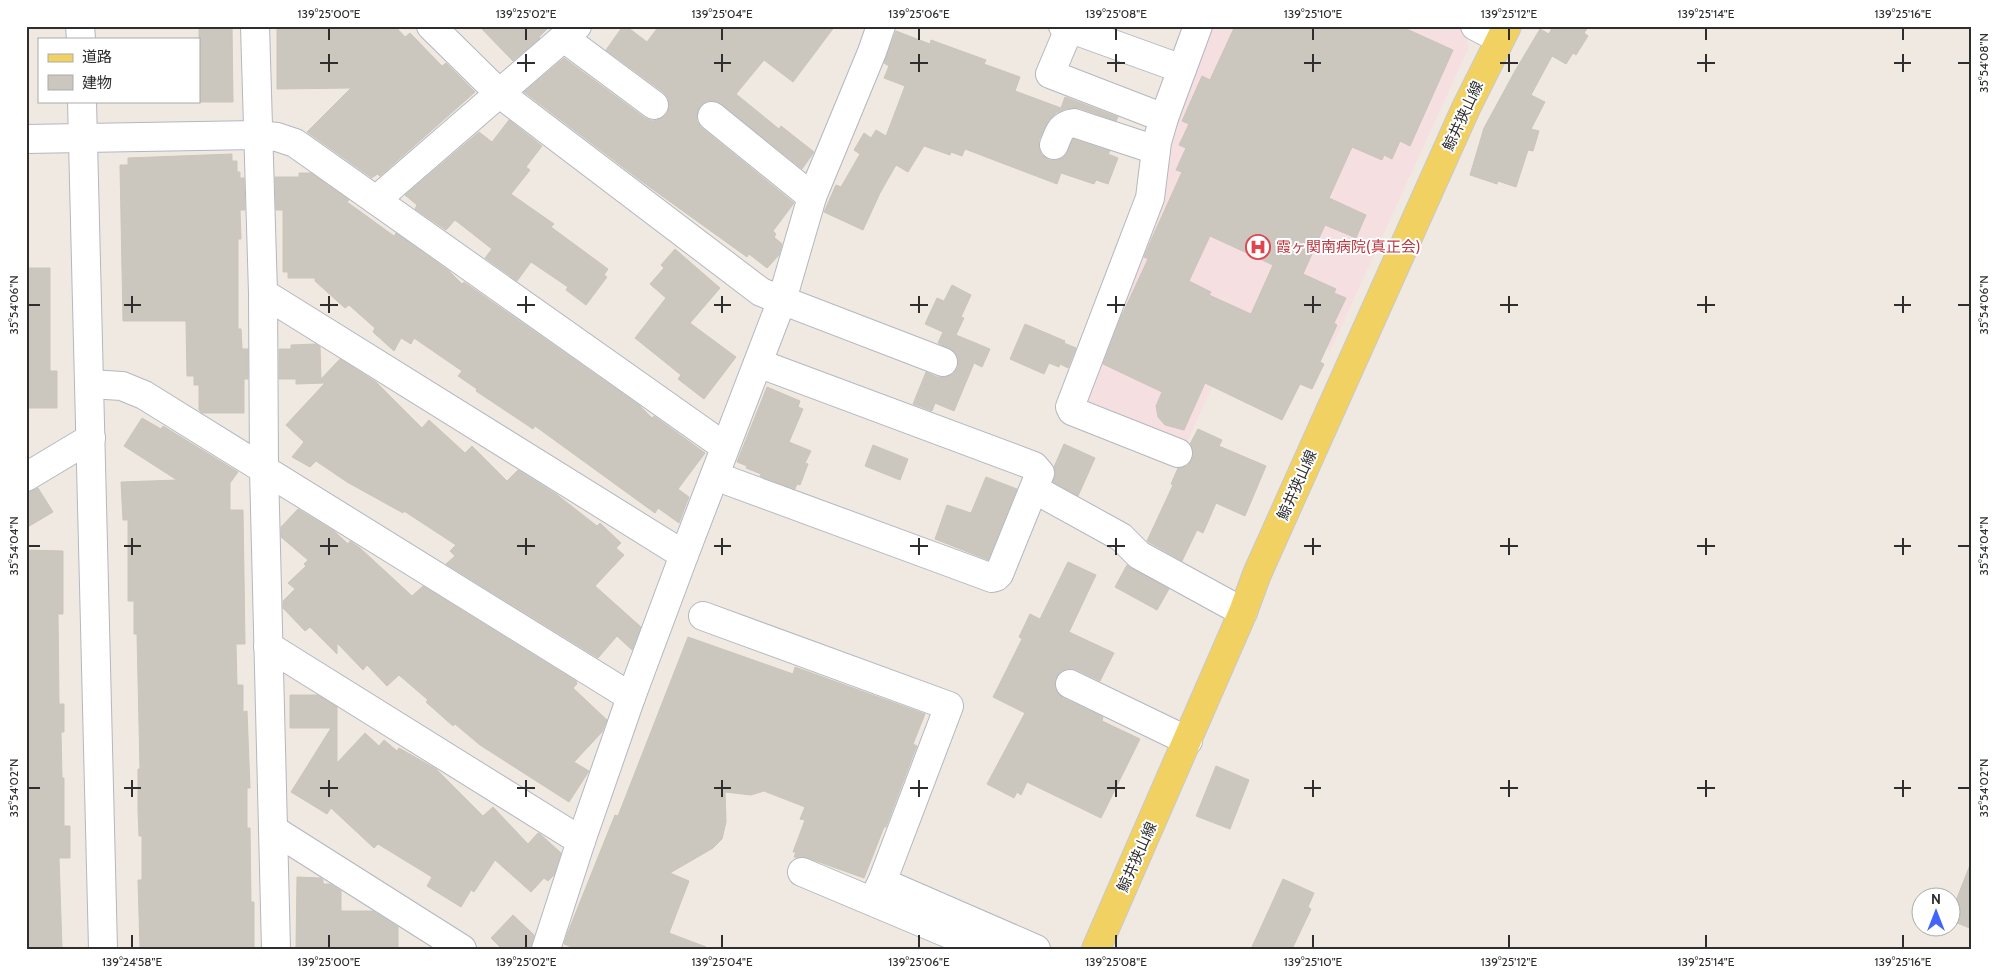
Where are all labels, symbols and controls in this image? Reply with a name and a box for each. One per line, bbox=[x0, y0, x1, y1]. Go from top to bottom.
text: 139°25'00"E bbox=[298, 6, 361, 21]
text: 139°25'02"E bbox=[496, 6, 557, 21]
text: 139°25'04"E bbox=[691, 6, 753, 21]
text: 139°25'06"E bbox=[888, 6, 950, 21]
text: 139°25'08"E bbox=[1085, 6, 1147, 21]
text: 139°25'10"E bbox=[1284, 6, 1343, 21]
text: 139°25'12"E bbox=[1481, 6, 1537, 21]
text: 139°25'14"E bbox=[1678, 6, 1735, 21]
text: 139°25'16"E bbox=[1875, 6, 1932, 21]
text: 35°54'08"N bbox=[1976, 33, 1991, 93]
legend bbox=[38, 38, 200, 102]
text: 道路 bbox=[82, 48, 112, 66]
text: 建物 bbox=[82, 74, 112, 92]
street label: 鯨井狭山線 bbox=[1439, 78, 1487, 154]
hospital icon: 霞ヶ関南病院(真正会) bbox=[1245, 234, 1271, 260]
place label: 霞ヶ関南病院(真正会) bbox=[1276, 238, 1420, 256]
text: 35°54'06"N bbox=[6, 275, 21, 335]
text: 35°54'06"N bbox=[1976, 275, 1991, 335]
street label: 鯨井狭山線 bbox=[1274, 447, 1320, 523]
text: 35°54'04"N bbox=[6, 516, 21, 576]
text: 35°54'04"N bbox=[1976, 516, 1991, 576]
text: 35°54'02"N bbox=[6, 759, 21, 817]
text: 35°54'02"N bbox=[1976, 759, 1991, 817]
street label: 鯨井狭山線 bbox=[1114, 819, 1160, 895]
north arrow bbox=[1910, 888, 1960, 938]
text: N bbox=[1931, 890, 1941, 908]
text: 139°24'58"E bbox=[102, 954, 162, 969]
text: 139°25'00"E bbox=[298, 954, 361, 969]
text: 139°25'02"E bbox=[496, 954, 557, 969]
text: 139°25'04"E bbox=[691, 954, 753, 969]
text: 139°25'06"E bbox=[888, 954, 950, 969]
text: 139°25'08"E bbox=[1085, 954, 1147, 969]
text: 139°25'10"E bbox=[1284, 954, 1343, 969]
text: 139°25'12"E bbox=[1481, 954, 1537, 969]
text: 139°25'14"E bbox=[1678, 954, 1735, 969]
text: 139°25'16"E bbox=[1875, 954, 1932, 969]

